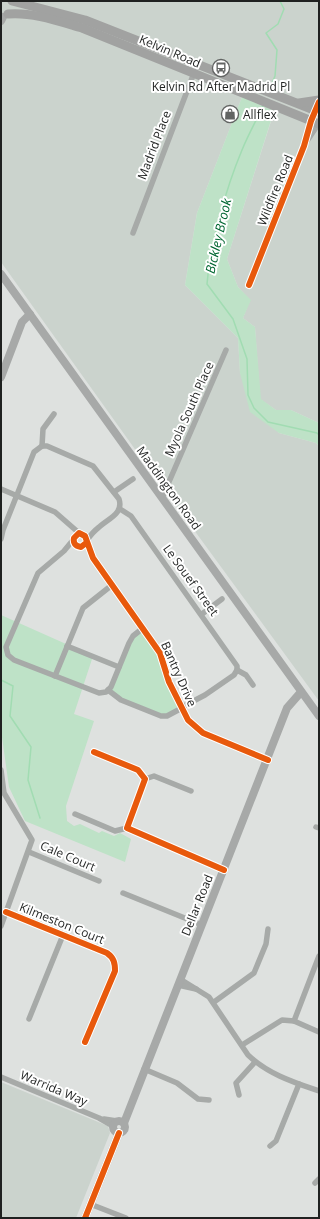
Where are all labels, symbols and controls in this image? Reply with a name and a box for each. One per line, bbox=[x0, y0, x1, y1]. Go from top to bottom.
street label: Kelvin Road bbox=[137, 30, 203, 72]
bus stop icon: Kelvin Rd After Madrid Pl bbox=[211, 58, 231, 78]
place label: Kelvin Rd After Madrid Pl bbox=[152, 78, 290, 95]
shop icon: Allflex bbox=[220, 104, 240, 124]
place label: Allflex bbox=[243, 106, 277, 123]
street label: Madrid Place bbox=[133, 108, 175, 182]
street label: Wildfire Road bbox=[253, 152, 297, 228]
water label: Bickley Brook bbox=[201, 196, 236, 275]
street label: Myola South Place bbox=[160, 359, 218, 459]
street label: Maddington Road bbox=[133, 443, 205, 533]
street label: Le Souef Street bbox=[159, 541, 223, 619]
street label: Bantry Drive bbox=[157, 639, 201, 709]
street label: Cale Court bbox=[38, 837, 98, 875]
street label: Dellar Road bbox=[177, 872, 217, 938]
street label: Kilmeston Court bbox=[17, 898, 107, 948]
street label: Warrida Way bbox=[18, 1066, 91, 1110]

